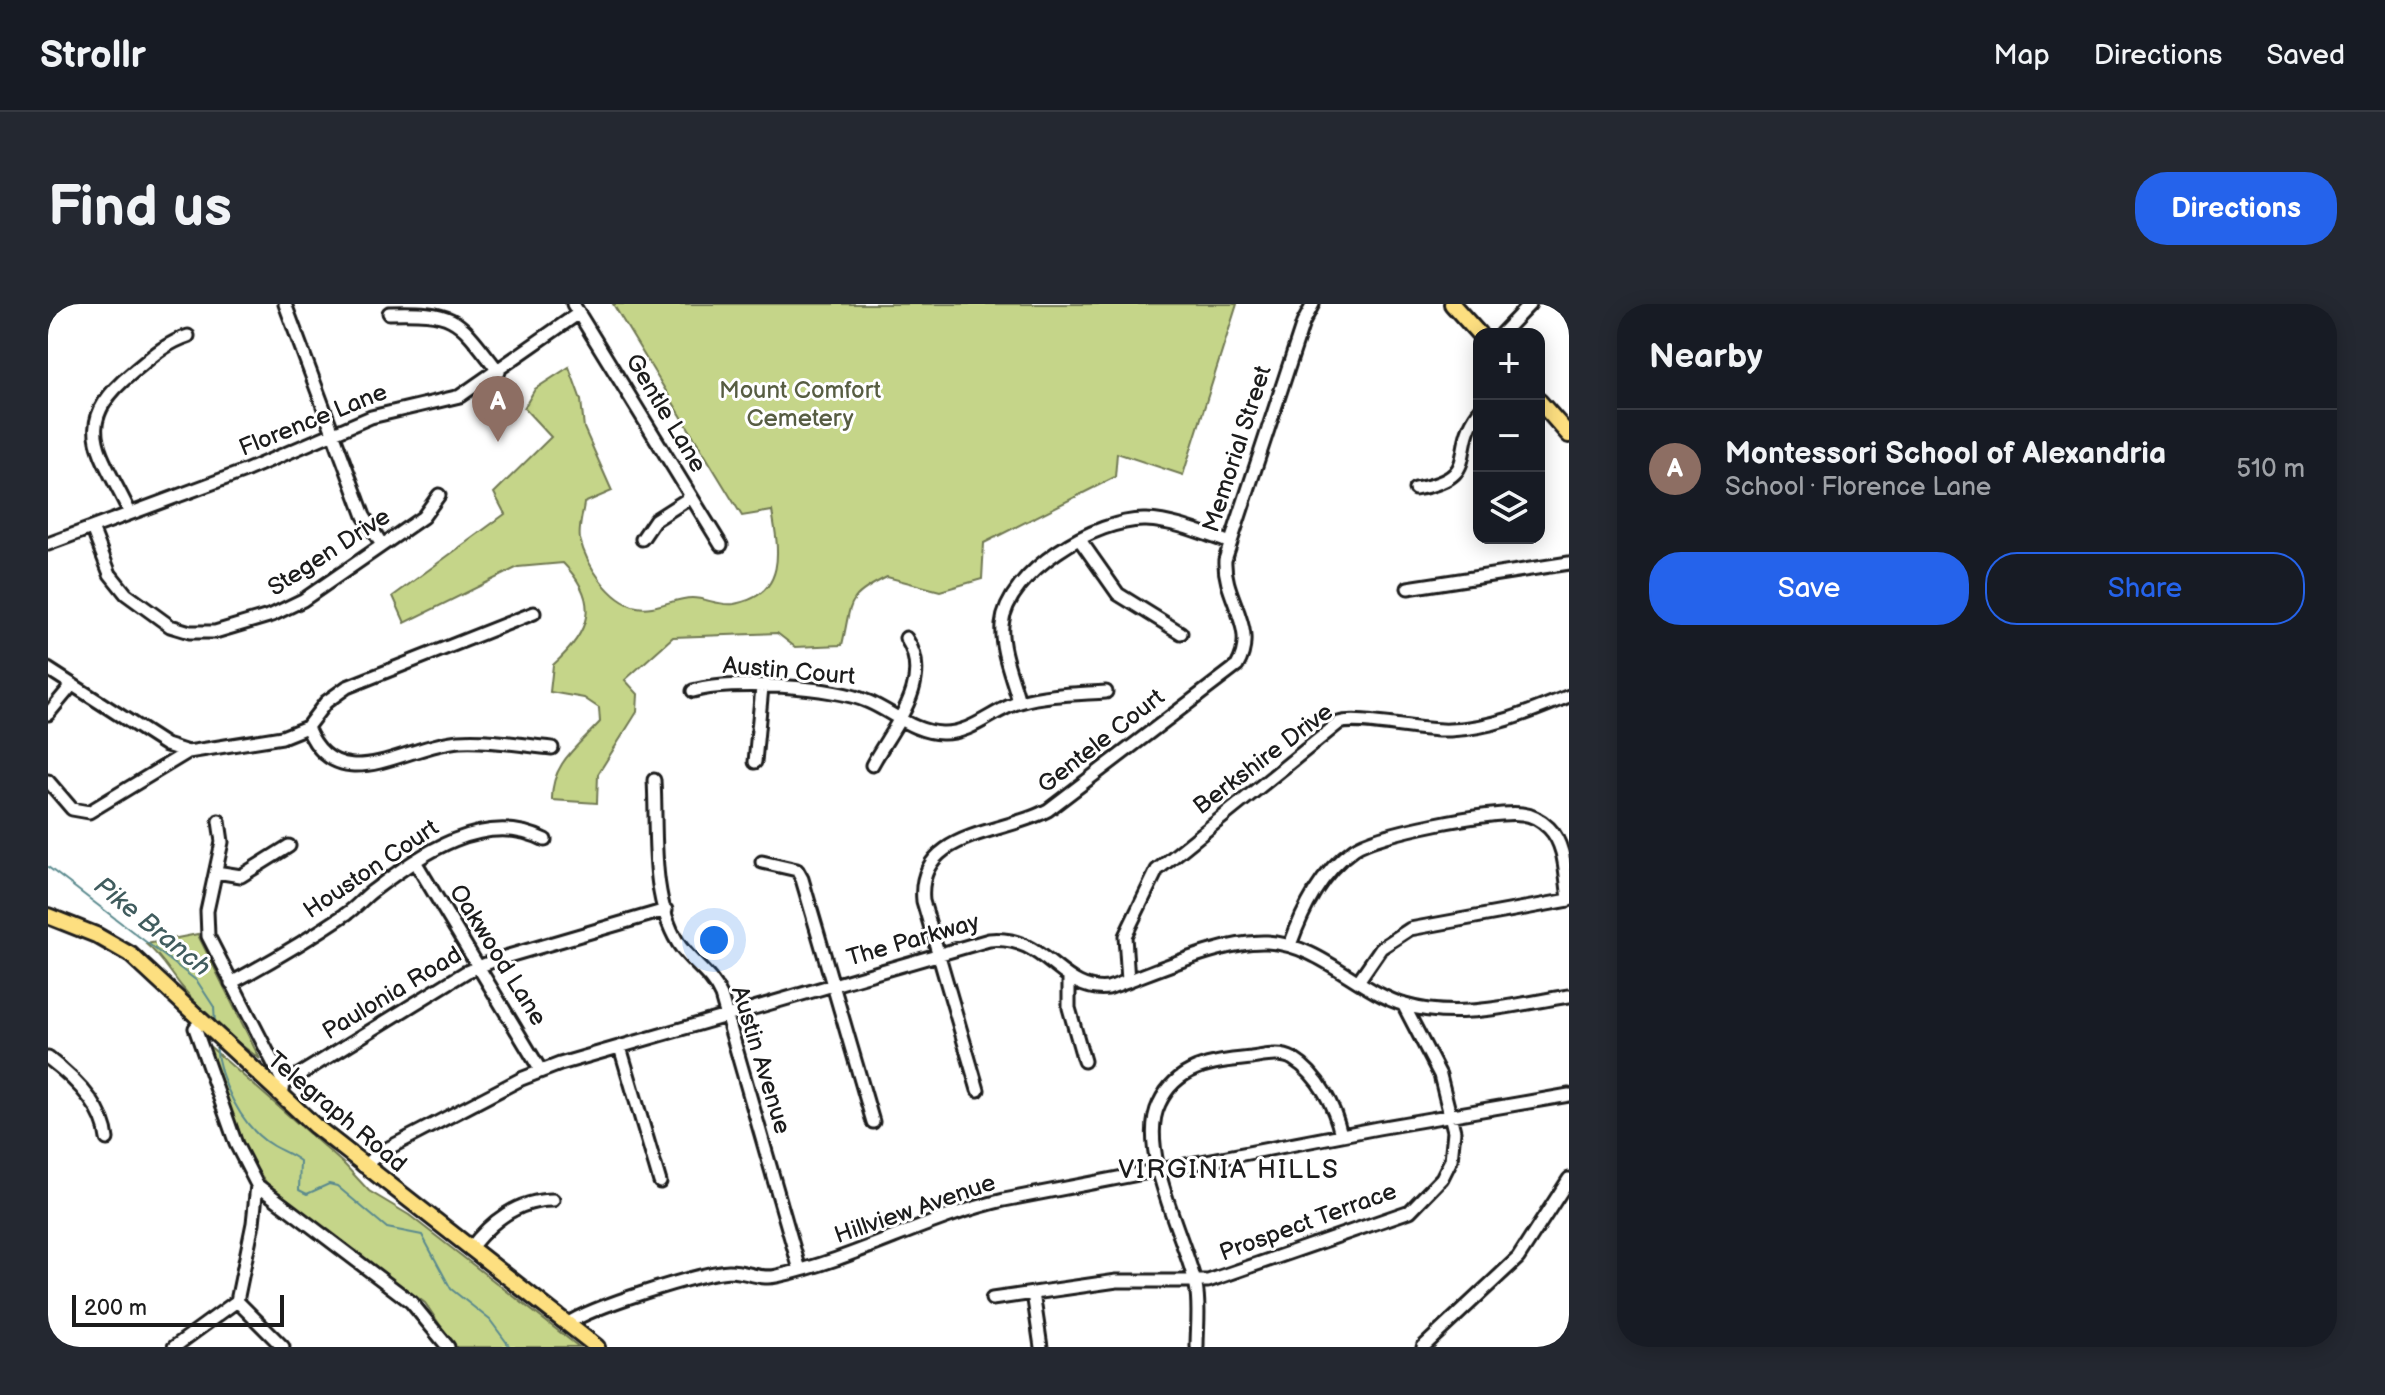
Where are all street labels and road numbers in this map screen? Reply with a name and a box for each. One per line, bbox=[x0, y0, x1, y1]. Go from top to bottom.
street label: Gentle Lane bbox=[619, 348, 713, 478]
street label: Memorial Street bbox=[1196, 361, 1278, 536]
street label: Florence Lane bbox=[235, 377, 391, 463]
street label: Stegen Drive bbox=[262, 502, 396, 602]
street label: Austin Court bbox=[722, 651, 857, 691]
street label: Gentele Court bbox=[1032, 682, 1171, 799]
street label: Berkshire Drive bbox=[1188, 697, 1338, 821]
street label: Houston Court bbox=[298, 813, 445, 925]
street label: Oakwood Lane bbox=[443, 879, 553, 1031]
street label: The Parkway bbox=[844, 907, 983, 973]
street label: Paulonia Road bbox=[317, 940, 467, 1046]
street label: Austin Avenue bbox=[725, 982, 797, 1138]
street label: Telegraph Road bbox=[261, 1045, 413, 1179]
street label: Hillview Avenue bbox=[831, 1168, 999, 1250]
street label: Prospect Terrace bbox=[1215, 1176, 1401, 1268]

